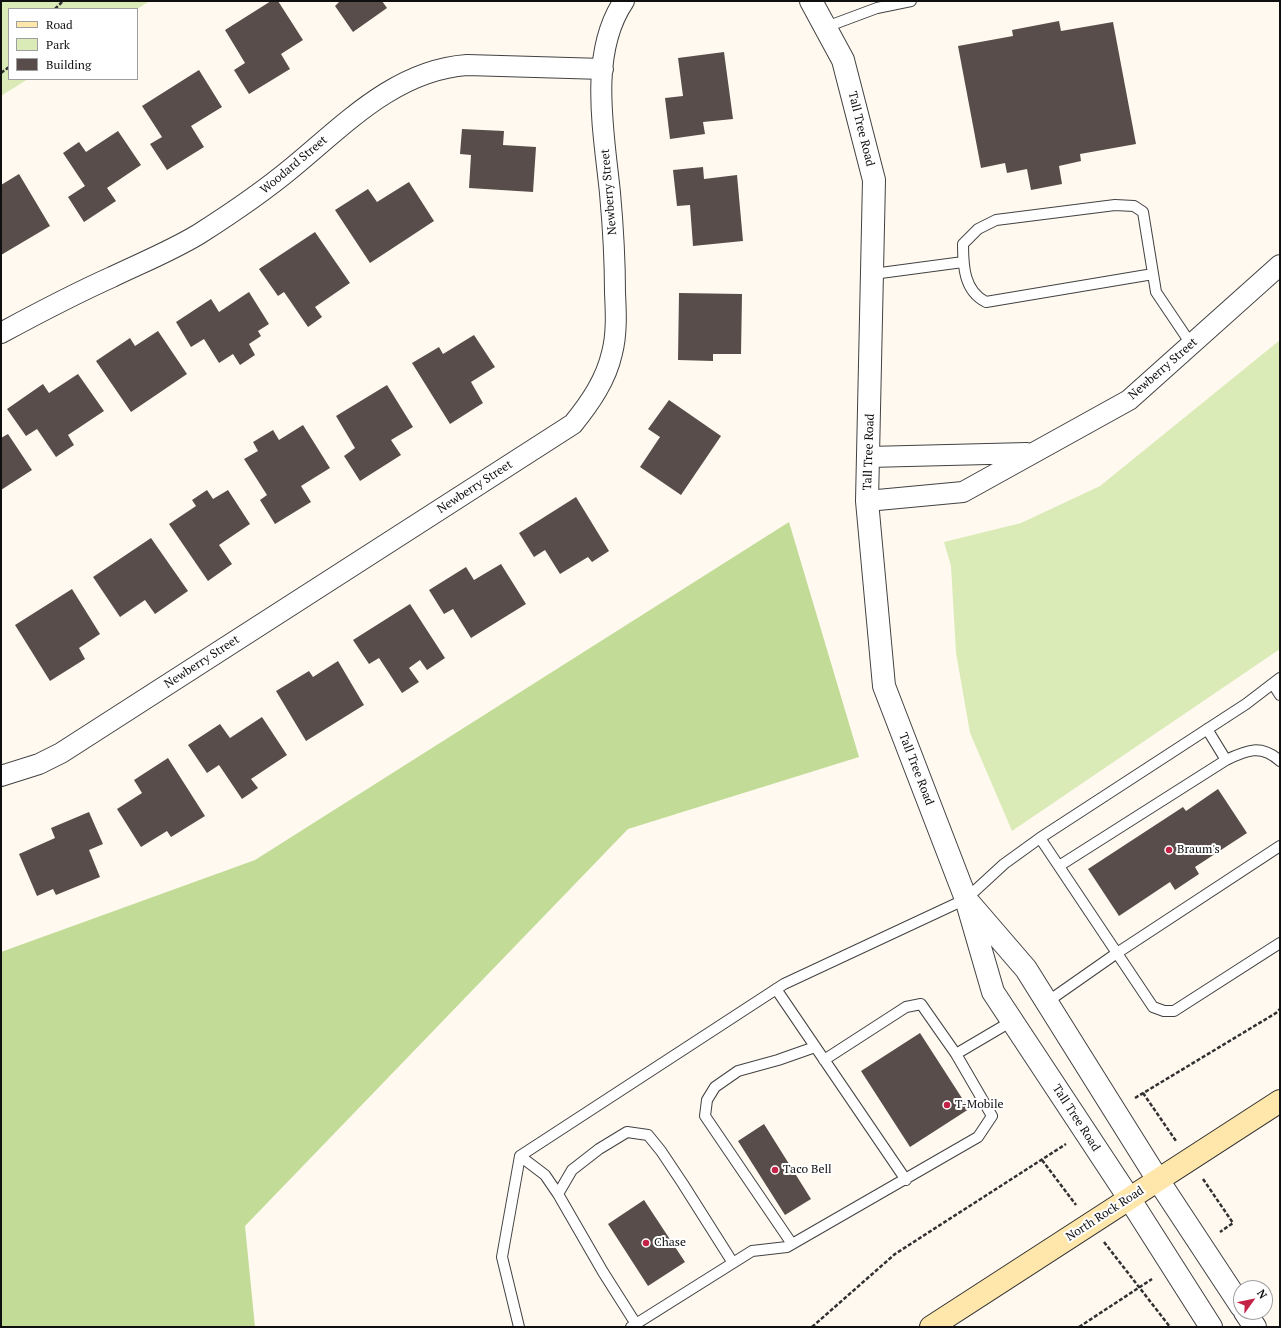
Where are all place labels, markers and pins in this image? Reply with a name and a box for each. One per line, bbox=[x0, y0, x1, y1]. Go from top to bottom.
place label: Braum's bbox=[1177, 843, 1220, 857]
marker: Braum's bbox=[1164, 845, 1174, 855]
place label: T-Mobile bbox=[955, 1098, 1004, 1112]
marker: T-Mobile bbox=[942, 1100, 952, 1110]
place label: Taco Bell bbox=[783, 1163, 832, 1177]
marker: Taco Bell bbox=[770, 1165, 780, 1175]
place label: Chase bbox=[654, 1236, 686, 1250]
marker: Chase bbox=[641, 1238, 651, 1248]

